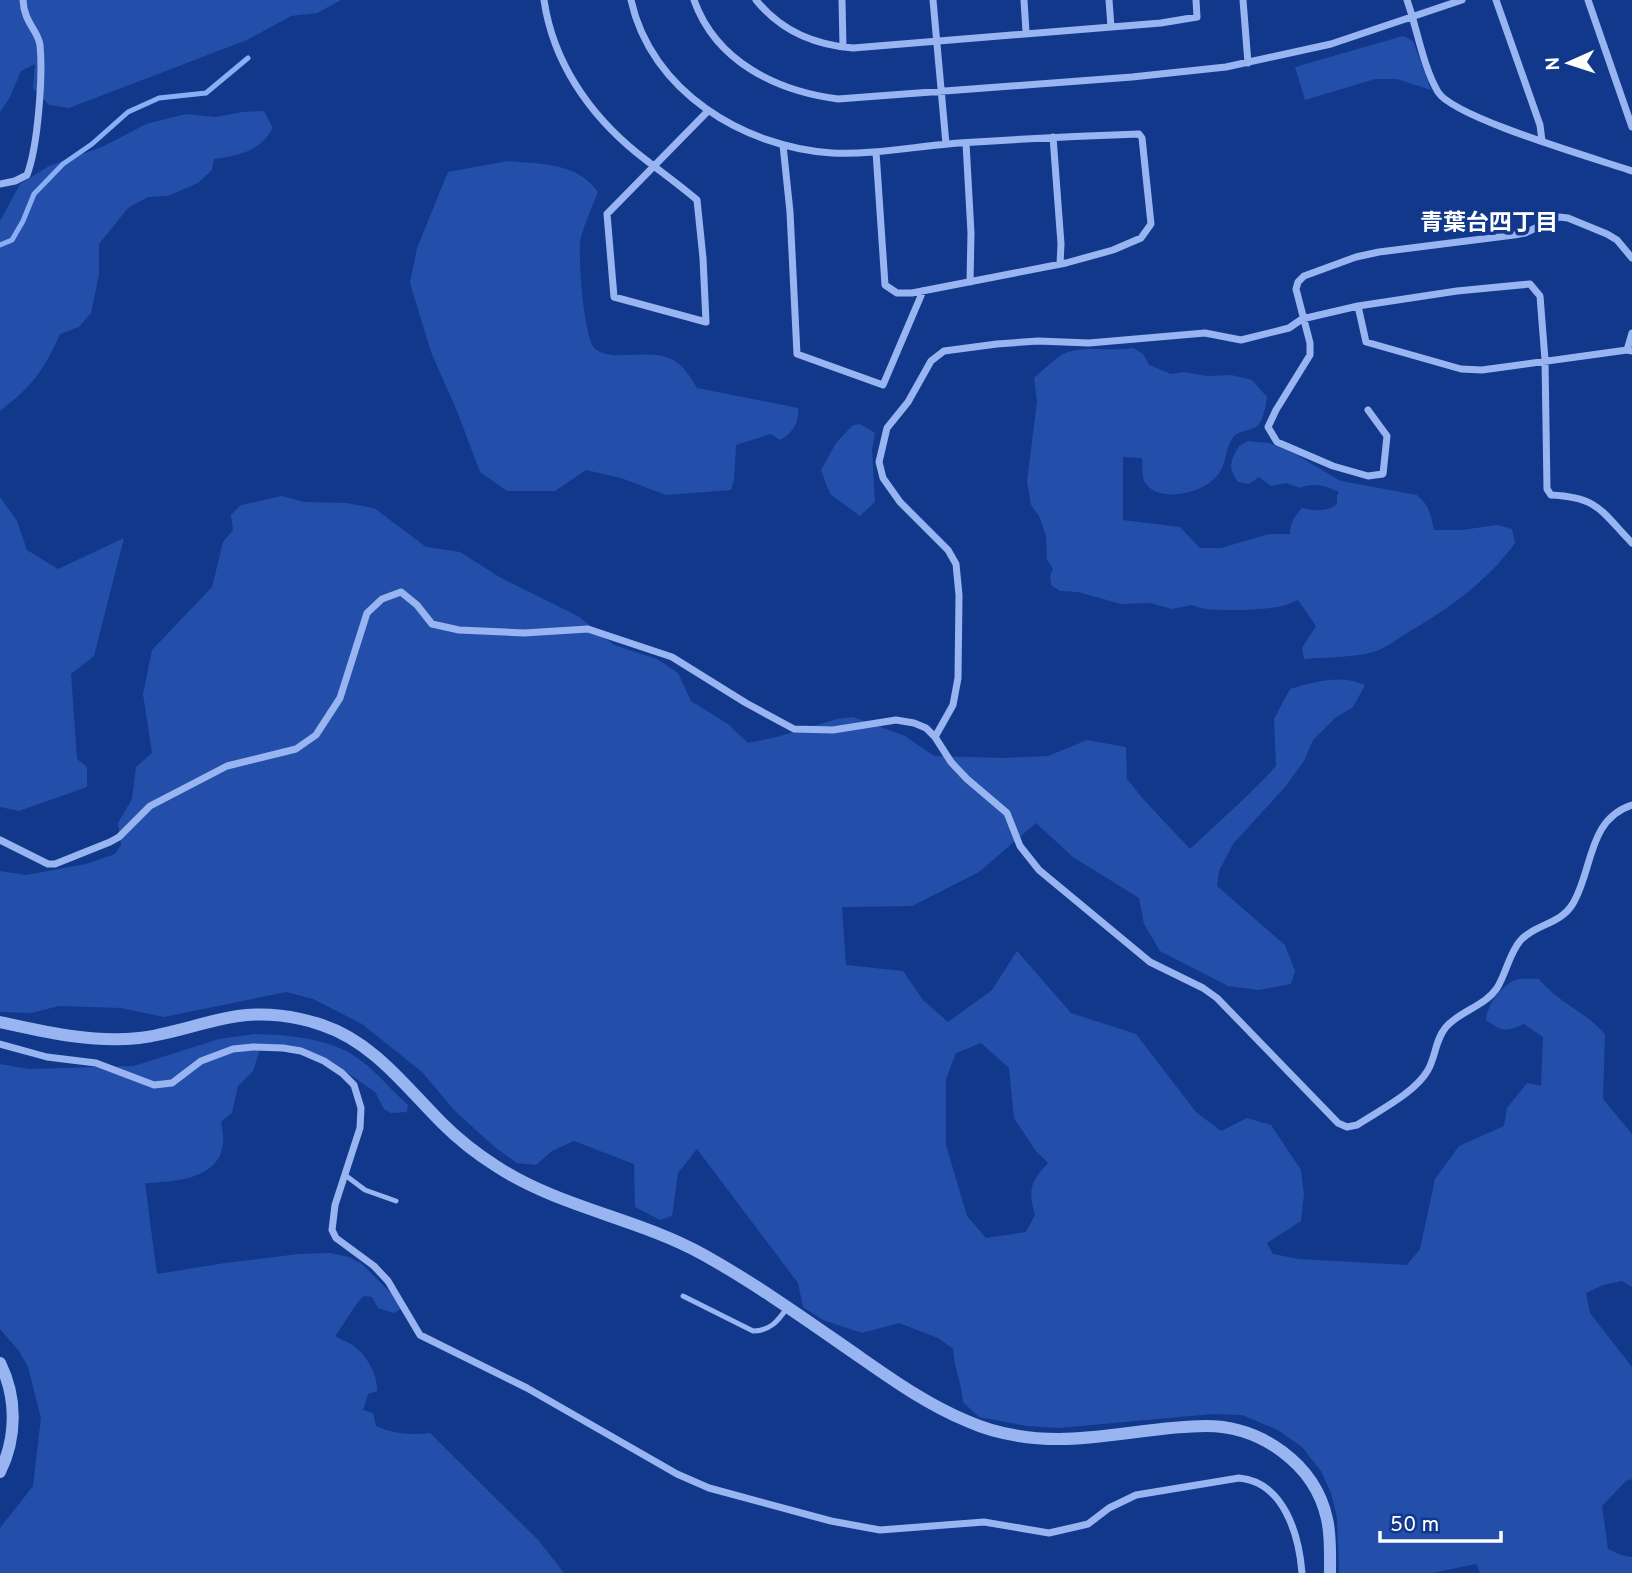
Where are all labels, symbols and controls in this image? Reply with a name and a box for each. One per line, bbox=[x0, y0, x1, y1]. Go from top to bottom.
north arrow bbox=[1534, 28, 1604, 98]
text: N bbox=[1542, 56, 1566, 71]
district label: 青葉台四丁目 bbox=[1420, 210, 1558, 239]
scale bar bbox=[1380, 1500, 1501, 1544]
text: 50 m bbox=[1390, 1512, 1439, 1539]

